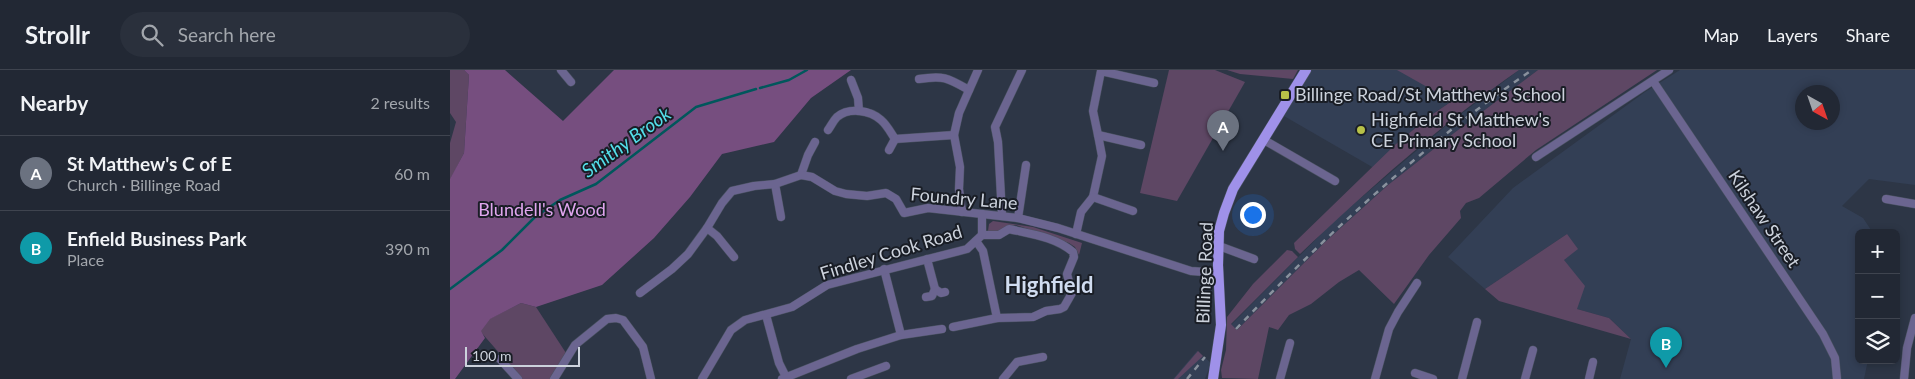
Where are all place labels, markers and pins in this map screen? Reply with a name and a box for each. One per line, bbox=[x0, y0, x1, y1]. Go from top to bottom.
place label: Billinge Road/St Matthew's School bbox=[1295, 83, 1566, 105]
marker: Billinge Road/St Matthew's School bbox=[1279, 89, 1291, 101]
place label: Highfield St Matthew's CE Primary School bbox=[1371, 108, 1550, 151]
pin: A bbox=[1207, 110, 1239, 151]
marker: Highfield St Matthew's CE Primary School bbox=[1355, 124, 1367, 136]
pin: B bbox=[1650, 327, 1682, 368]

